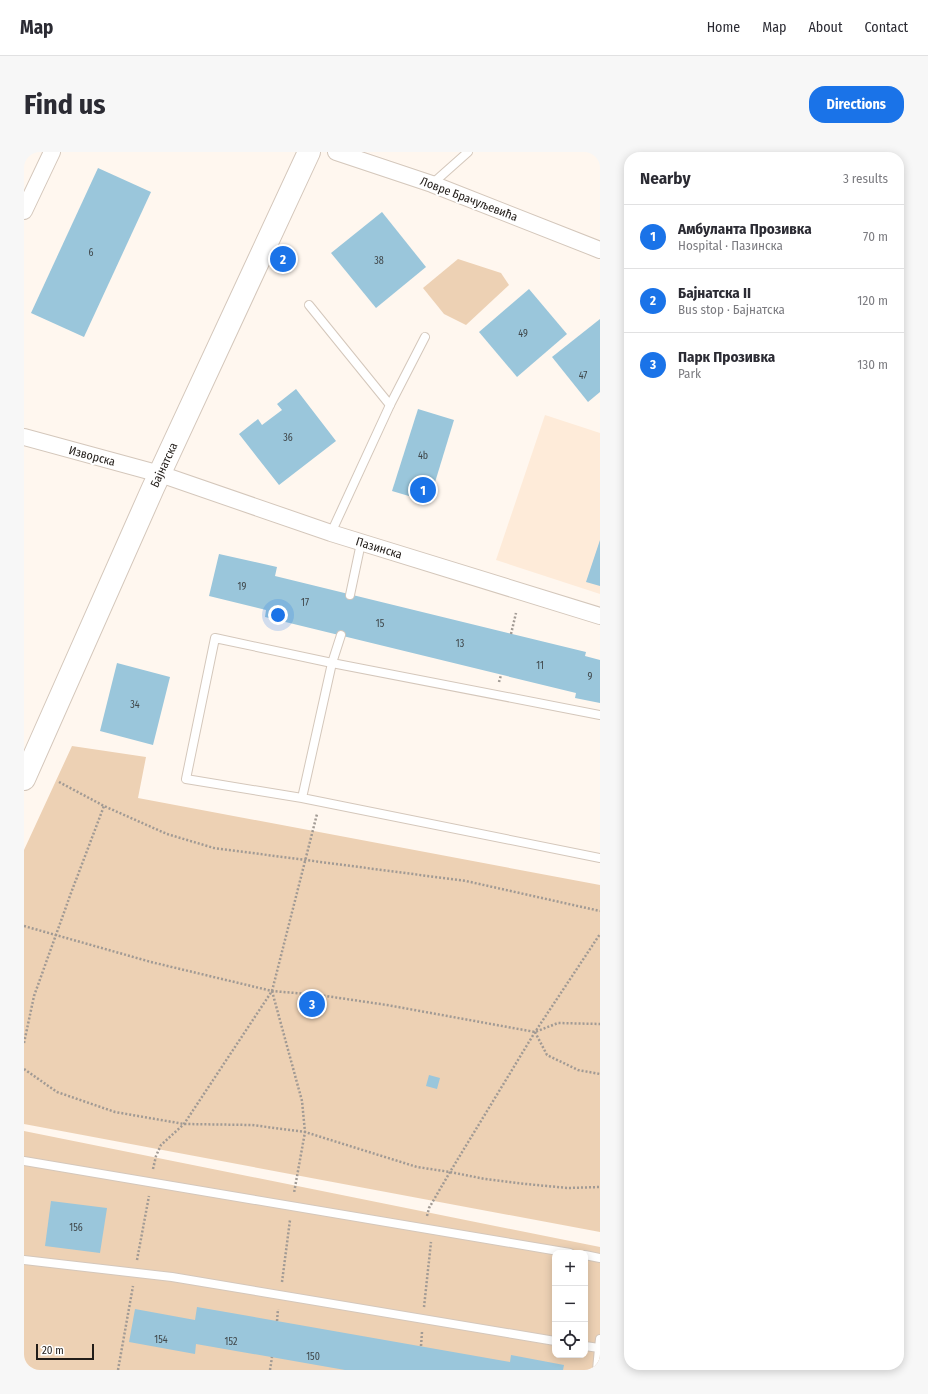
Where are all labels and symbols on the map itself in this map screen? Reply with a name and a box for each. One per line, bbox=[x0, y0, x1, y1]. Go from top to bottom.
street label: Ловре Брачуљевића bbox=[418, 174, 520, 224]
pin: 2 bbox=[270, 244, 296, 274]
house number: 6 bbox=[89, 247, 94, 259]
house number: 38 bbox=[374, 255, 384, 267]
house number: 49 bbox=[518, 328, 528, 340]
house number: 47 bbox=[579, 370, 587, 382]
house number: 36 bbox=[283, 432, 293, 444]
street label: Бајнатска bbox=[147, 440, 181, 490]
street label: Изворска bbox=[67, 443, 117, 469]
house number: 4b bbox=[418, 450, 428, 462]
pin: 1 bbox=[410, 475, 436, 505]
street label: Пазинска bbox=[354, 534, 404, 562]
house number: 19 bbox=[238, 581, 247, 593]
house number: 17 bbox=[301, 597, 309, 609]
your location bbox=[268, 605, 288, 625]
house number: 15 bbox=[376, 618, 385, 630]
house number: 13 bbox=[456, 638, 465, 650]
house number: 11 bbox=[536, 660, 544, 672]
house number: 9 bbox=[588, 671, 593, 683]
house number: 34 bbox=[130, 699, 140, 711]
pin: 3 bbox=[299, 989, 325, 1019]
house number: 156 bbox=[69, 1222, 83, 1234]
house number: 154 bbox=[154, 1334, 168, 1346]
house number: 152 bbox=[225, 1336, 238, 1348]
scale bar bbox=[36, 1342, 94, 1361]
house number: 150 bbox=[306, 1351, 320, 1363]

